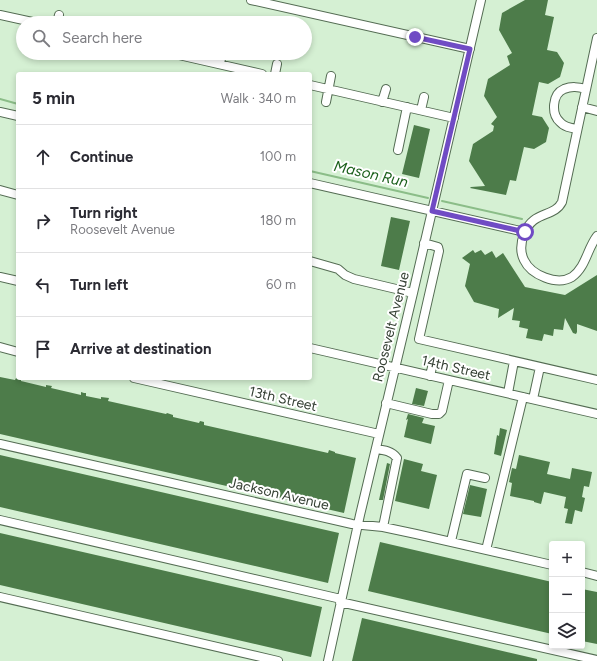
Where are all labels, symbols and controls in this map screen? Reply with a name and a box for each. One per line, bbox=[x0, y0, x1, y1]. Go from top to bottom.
search box bbox=[16, 16, 312, 60]
icon: search bbox=[30, 27, 52, 49]
route end bbox=[406, 28, 424, 46]
text: Search here bbox=[62, 29, 142, 47]
text: 5 min bbox=[32, 88, 75, 108]
text: Walk · 340 m bbox=[221, 91, 296, 106]
icon: ahead bbox=[32, 146, 54, 168]
text: Continue bbox=[70, 148, 133, 166]
text: 100 m bbox=[260, 149, 296, 164]
water label: Mason Run bbox=[332, 157, 410, 191]
text: Turn right bbox=[70, 204, 138, 222]
icon: right bbox=[32, 210, 54, 232]
text: 180 m bbox=[260, 213, 296, 228]
text: Roosevelt Avenue bbox=[70, 222, 175, 237]
route start bbox=[516, 223, 534, 241]
street label: Roosevelt Avenue bbox=[369, 270, 413, 384]
icon: left bbox=[32, 274, 54, 296]
text: Turn left bbox=[70, 276, 128, 294]
text: 60 m bbox=[266, 277, 296, 292]
icon: arrive bbox=[32, 338, 54, 360]
text: Arrive at destination bbox=[70, 340, 211, 358]
street label: 14th Street bbox=[420, 352, 492, 384]
street label: 13th Street bbox=[247, 383, 319, 415]
street label: Jackson Avenue bbox=[227, 474, 331, 514]
map controls bbox=[549, 541, 585, 649]
button: + bbox=[549, 541, 585, 577]
button: − bbox=[549, 577, 585, 613]
button: layers bbox=[549, 613, 585, 649]

